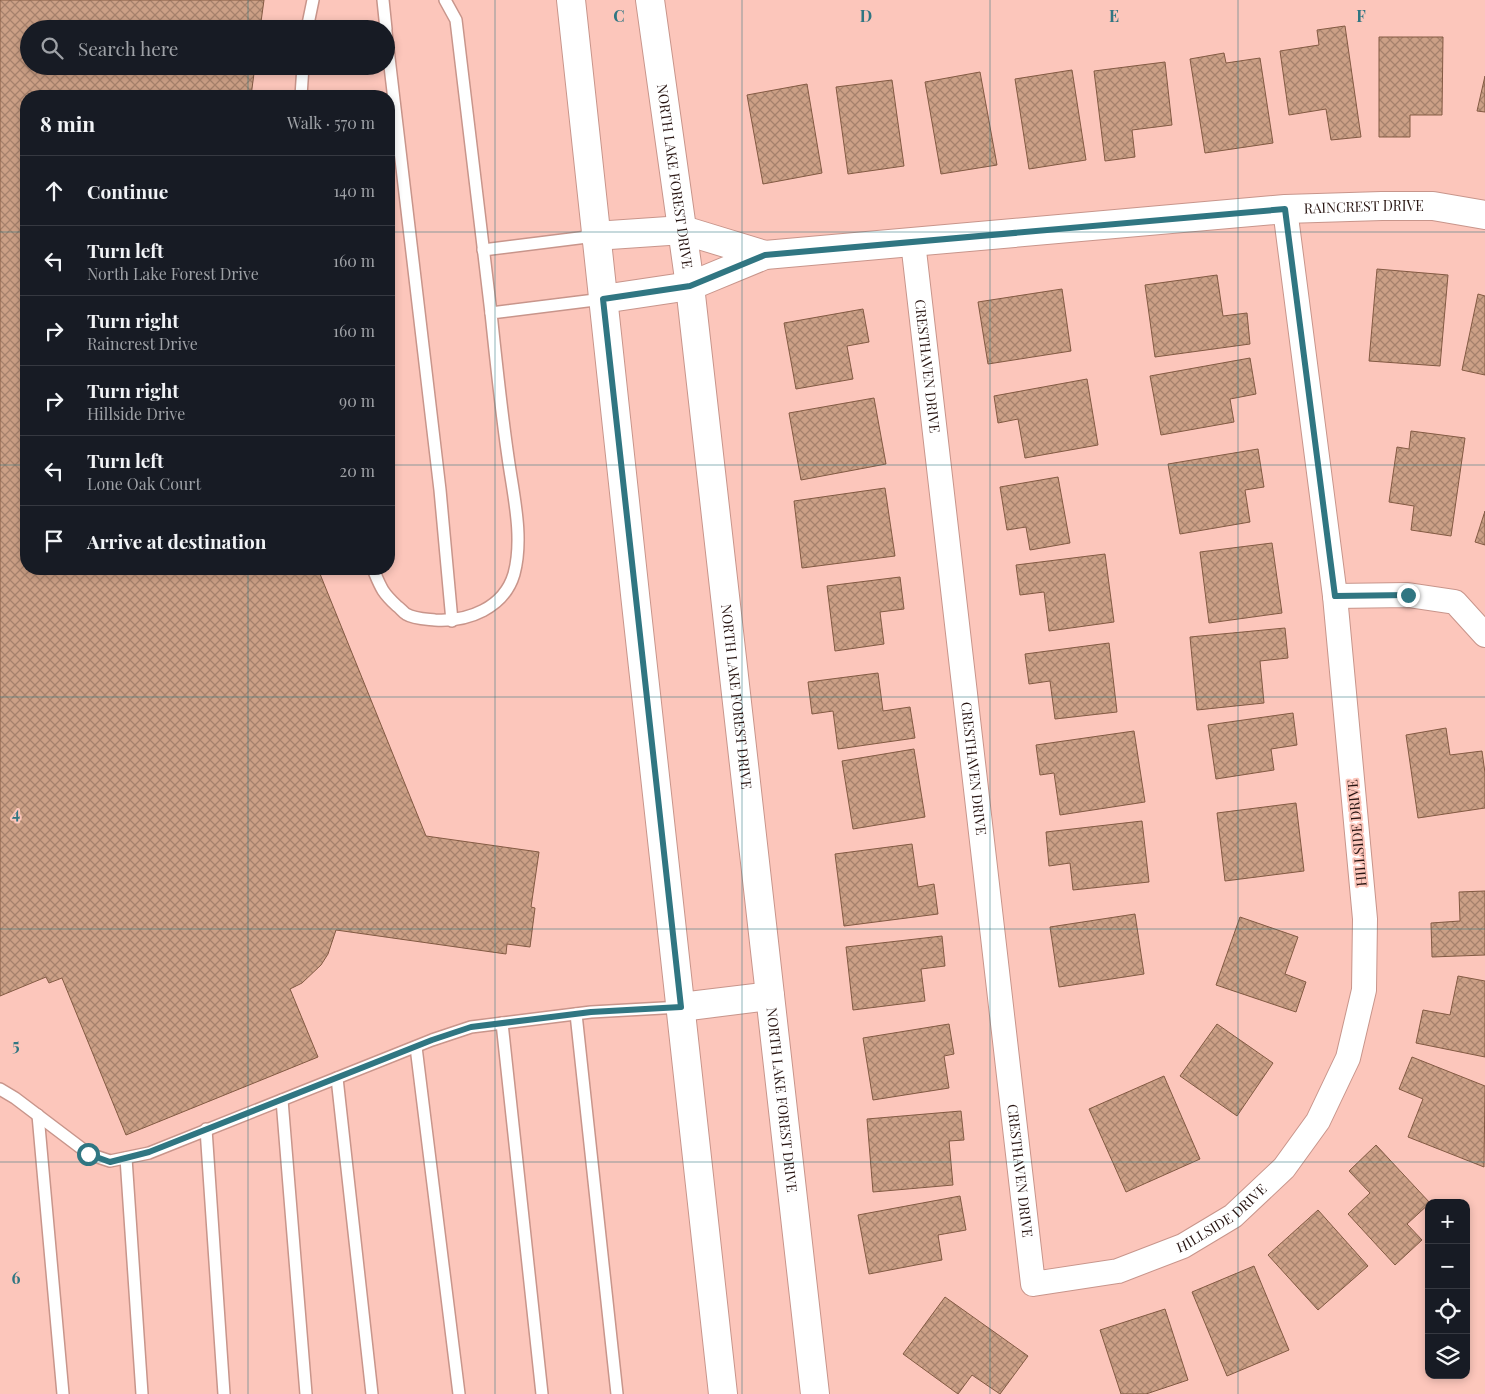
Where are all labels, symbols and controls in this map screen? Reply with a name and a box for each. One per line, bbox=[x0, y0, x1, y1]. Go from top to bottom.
text: C bbox=[613, 5, 625, 26]
text: D bbox=[860, 5, 872, 26]
text: E bbox=[1109, 5, 1119, 26]
text: F bbox=[1356, 5, 1366, 26]
search box bbox=[20, 20, 395, 75]
icon: search bbox=[38, 34, 66, 62]
text: Search here bbox=[78, 35, 178, 61]
street label: NORTH LAKE FOREST DRIVE bbox=[653, 83, 697, 270]
text: 8 min bbox=[40, 109, 95, 137]
text: Walk · 570 m bbox=[287, 112, 375, 133]
icon: ahead bbox=[40, 177, 68, 205]
text: Continue bbox=[87, 178, 168, 204]
text: 140 m bbox=[333, 180, 375, 201]
street label: RAINCREST DRIVE bbox=[1304, 196, 1424, 217]
text: Turn left bbox=[87, 237, 164, 263]
icon: left bbox=[40, 247, 68, 275]
text: 160 m bbox=[333, 250, 375, 271]
text: North Lake Forest Drive bbox=[87, 263, 259, 284]
street label: CRESTHAVEN DRIVE bbox=[911, 298, 945, 434]
text: Turn right bbox=[87, 307, 179, 333]
icon: right bbox=[40, 317, 68, 345]
text: 160 m bbox=[333, 320, 375, 341]
text: Raincrest Drive bbox=[87, 333, 198, 354]
text: Turn right bbox=[87, 377, 179, 403]
icon: right bbox=[40, 387, 68, 415]
text: 90 m bbox=[339, 390, 375, 411]
text: Hillside Drive bbox=[87, 403, 185, 424]
text: Turn left bbox=[87, 447, 164, 473]
icon: left bbox=[40, 457, 68, 485]
text: 20 m bbox=[340, 460, 375, 481]
text: Lone Oak Court bbox=[87, 473, 201, 494]
icon: arrive bbox=[40, 527, 68, 555]
text: Arrive at destination bbox=[87, 528, 267, 554]
route end bbox=[1397, 584, 1420, 607]
street label: NORTH LAKE FOREST DRIVE bbox=[717, 603, 757, 790]
street label: CRESTHAVEN DRIVE bbox=[957, 701, 991, 836]
street label: HILLSIDE DRIVE bbox=[1342, 779, 1371, 887]
text: 4 bbox=[12, 802, 20, 823]
street label: NORTH LAKE FOREST DRIVE bbox=[762, 1006, 802, 1194]
text: 5 bbox=[12, 1034, 20, 1055]
street label: CRESTHAVEN DRIVE bbox=[1003, 1103, 1038, 1239]
route start bbox=[77, 1143, 100, 1166]
street label: HILLSIDE DRIVE bbox=[1174, 1179, 1270, 1257]
map controls bbox=[1425, 1199, 1470, 1379]
button: + bbox=[1425, 1199, 1470, 1244]
button: − bbox=[1425, 1244, 1470, 1289]
text: 6 bbox=[12, 1267, 21, 1288]
button: locate bbox=[1425, 1289, 1470, 1334]
button: layers bbox=[1425, 1334, 1470, 1379]

